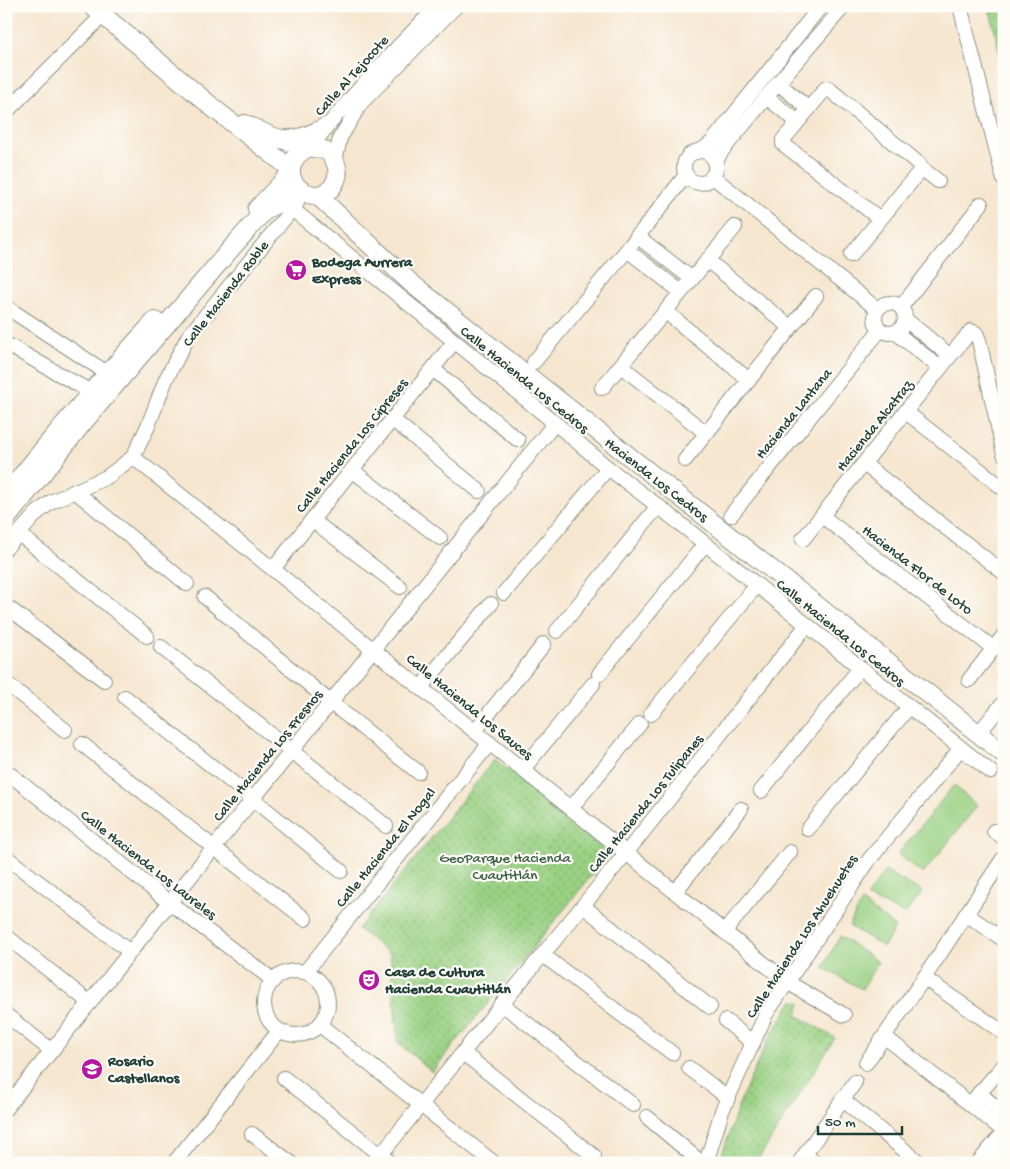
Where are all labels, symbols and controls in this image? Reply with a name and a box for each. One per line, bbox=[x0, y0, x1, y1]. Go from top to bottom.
street label: Calle Al Tejocote bbox=[312, 32, 394, 120]
street label: Calle Hacienda Roble bbox=[180, 237, 274, 351]
place label: Bodega Aurrera Express bbox=[311, 254, 413, 289]
supermarket icon: Bodega Aurrera Express bbox=[284, 258, 308, 282]
street label: Calle Hacienda Los Cedros bbox=[456, 323, 592, 438]
street label: Hacienda Lantana bbox=[752, 365, 837, 463]
street label: Calle Hacienda Los Cipreses bbox=[293, 375, 413, 517]
street label: Hacienda Alcatraz bbox=[833, 376, 918, 476]
street label: Hacienda Los Cedros bbox=[600, 435, 711, 527]
street label: Hacienda Flor de Loto bbox=[858, 522, 976, 620]
street label: Calle Hacienda Los Cedros bbox=[772, 576, 908, 691]
street label: Calle Hacienda Los Sauces bbox=[402, 651, 536, 765]
street label: Calle Hacienda Los Fresnos bbox=[210, 686, 328, 826]
street label: Calle Hacienda Los Tulipanes bbox=[585, 731, 708, 877]
street label: Calle Hacienda El Nogal bbox=[333, 785, 440, 912]
street label: Calle Hacienda Los Laureles bbox=[76, 807, 220, 925]
park label: GeoParque Hacienda Cuautitlán bbox=[439, 850, 571, 885]
street label: Calle Hacienda Los Ahuehuetes bbox=[743, 852, 863, 1022]
place label: Casa de Cultura Hacienda Cuautitlán bbox=[384, 964, 511, 999]
theatre icon: Casa de Cultura Hacienda Cuautitlán bbox=[357, 968, 381, 992]
place label: Rosario Castellanos bbox=[107, 1053, 181, 1088]
school or university icon: Rosario Castellanos bbox=[80, 1057, 104, 1081]
scale bar bbox=[818, 1104, 901, 1136]
text: 50 m bbox=[825, 1114, 856, 1132]

